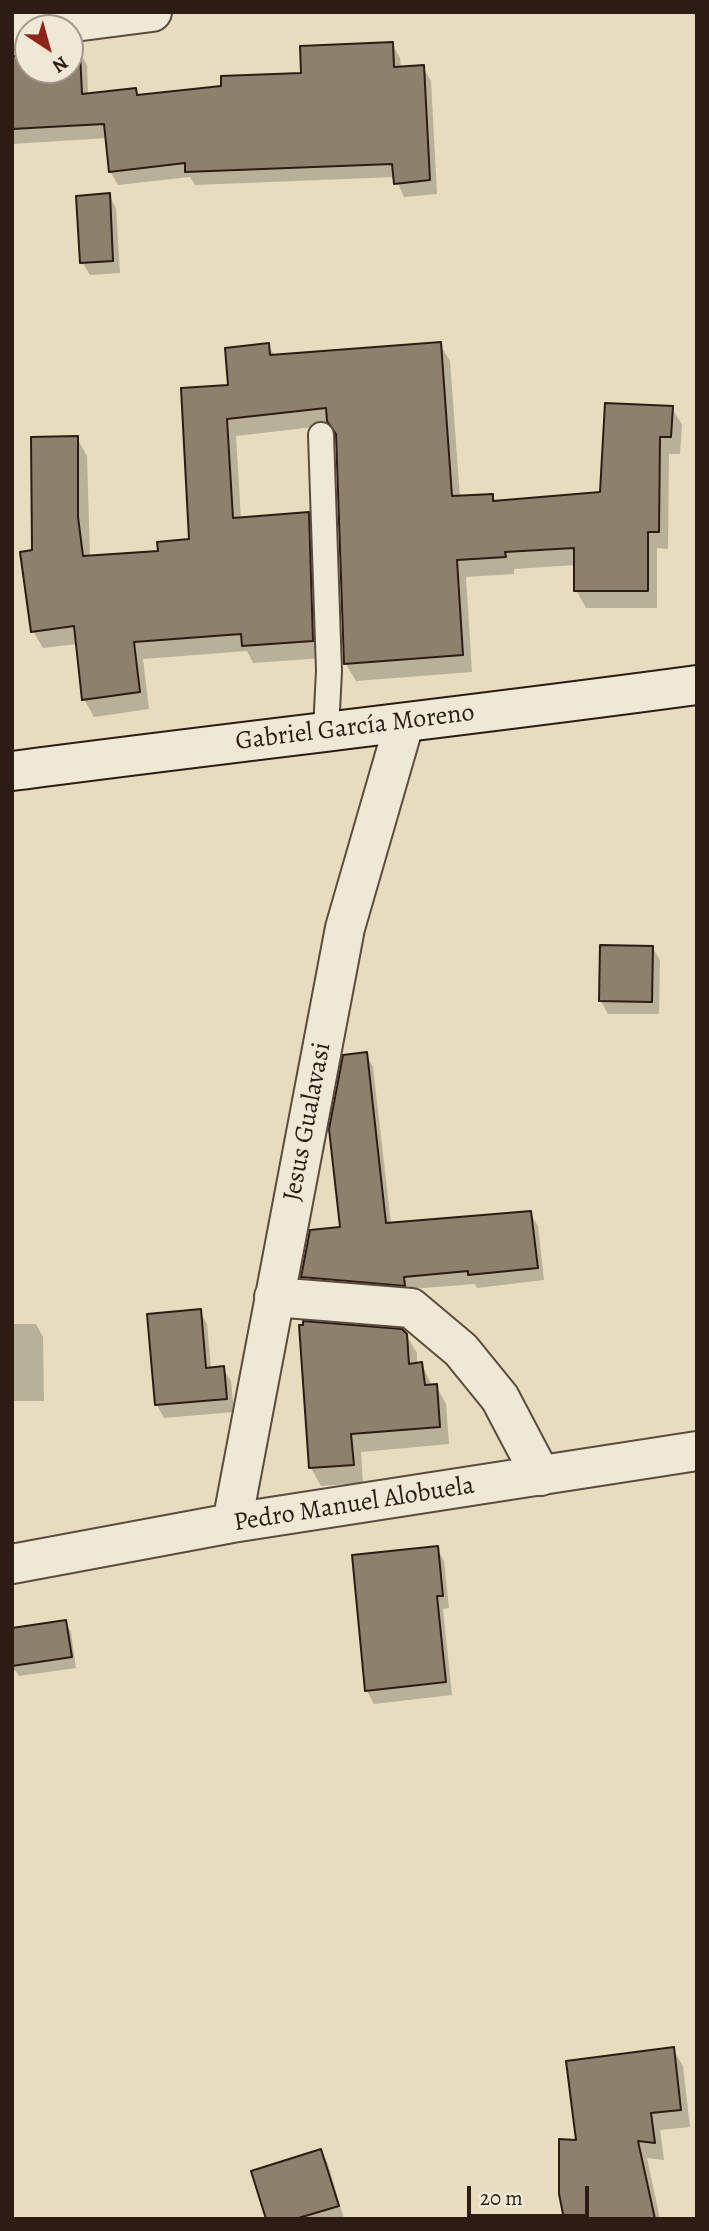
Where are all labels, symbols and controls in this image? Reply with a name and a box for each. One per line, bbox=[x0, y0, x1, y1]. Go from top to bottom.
north arrow bbox=[14, 14, 84, 84]
text: N bbox=[47, 50, 73, 79]
street label: Gabriel García Moreno bbox=[234, 698, 476, 758]
street label: Jesus Gualavasi bbox=[277, 1040, 339, 1204]
street label: Pedro Manuel Alobuela bbox=[231, 1471, 477, 1539]
scale bar bbox=[471, 2172, 594, 2216]
text: 20 m bbox=[480, 2184, 523, 2212]

